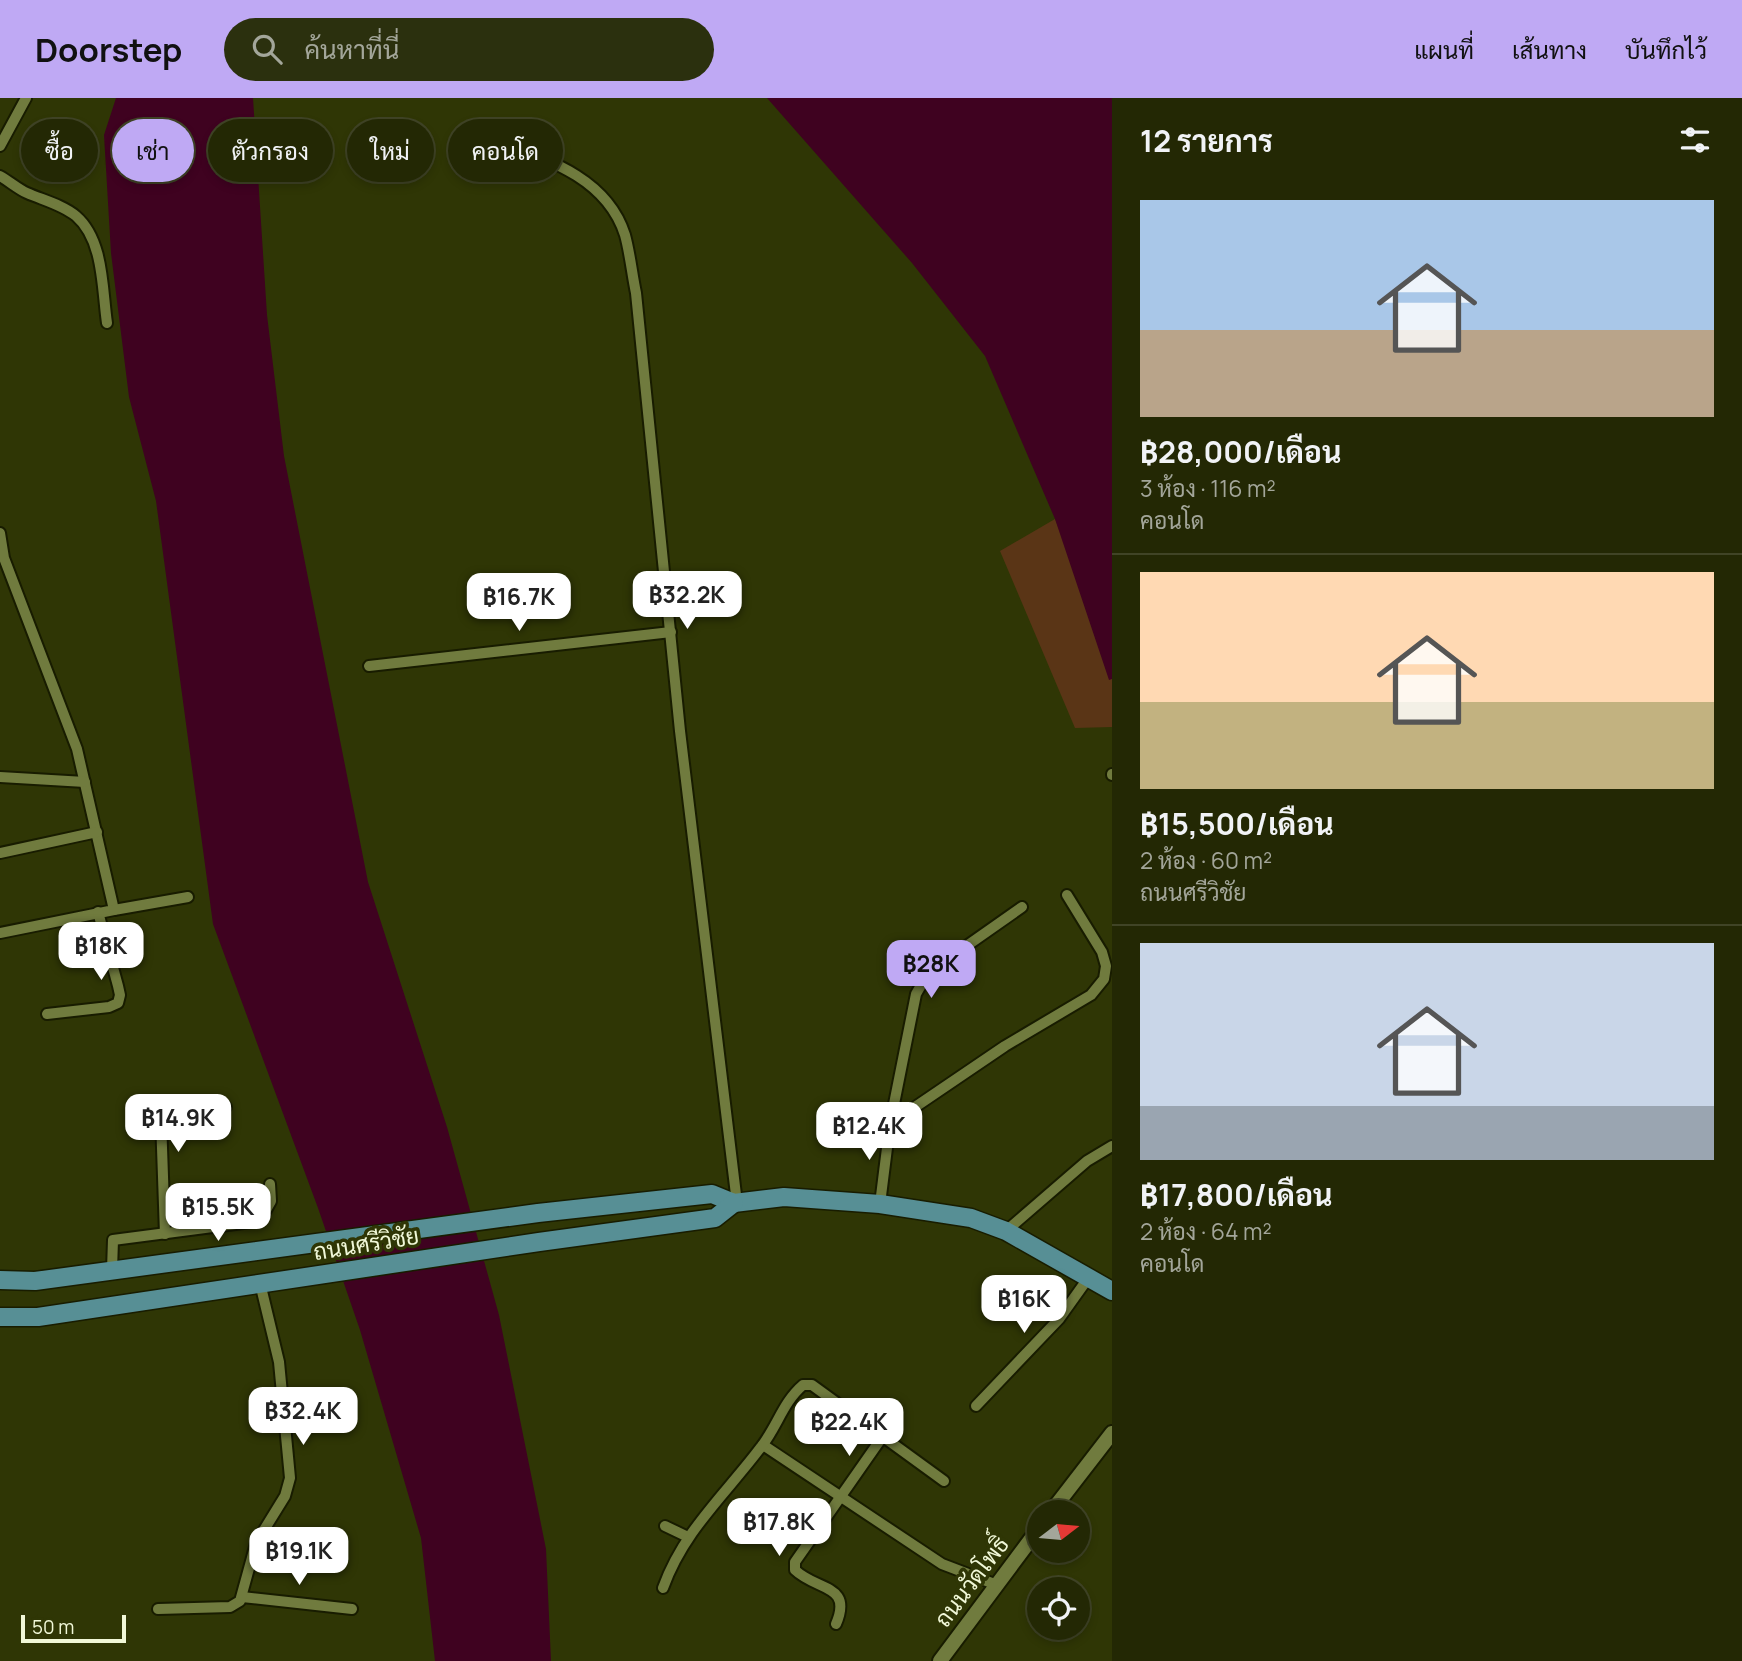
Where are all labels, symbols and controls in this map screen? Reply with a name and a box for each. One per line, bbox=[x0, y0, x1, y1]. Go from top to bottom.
search box bbox=[224, 18, 714, 81]
text: Doorstep bbox=[35, 27, 182, 72]
icon: search bbox=[248, 30, 286, 68]
text: ค้นหาที่นี่ bbox=[304, 31, 399, 67]
text: แผนที่ bbox=[1414, 33, 1474, 66]
text: เส้นทาง bbox=[1512, 33, 1587, 66]
text: บันทึกไว้ bbox=[1625, 33, 1707, 66]
chip: ซื้อ bbox=[21, 119, 98, 182]
chip: เช่า bbox=[112, 119, 194, 182]
chip: ตัวกรอง bbox=[208, 119, 333, 182]
chip: ใหม่ bbox=[347, 119, 434, 182]
chip: คอนโด bbox=[448, 119, 563, 182]
text: 12 รายการ bbox=[1140, 120, 1273, 161]
icon: filters bbox=[1676, 121, 1714, 159]
icon: home bbox=[1364, 245, 1490, 371]
text: ฿28,000/เดือน bbox=[1140, 431, 1341, 472]
text: 3 ห้อง · 116 m² bbox=[1140, 472, 1276, 504]
text: คอนโด bbox=[1140, 504, 1204, 536]
pin: ฿32.2K bbox=[630, 572, 744, 631]
pin: ฿16.7K bbox=[462, 574, 576, 633]
text: ฿32.2K bbox=[649, 578, 725, 610]
text: ฿16.7K bbox=[483, 580, 555, 612]
icon: home bbox=[1364, 617, 1490, 743]
text: ฿15,500/เดือน bbox=[1140, 803, 1334, 844]
text: 2 ห้อง · 60 m² bbox=[1140, 844, 1272, 876]
text: ถนนศรีวิชัย bbox=[1140, 876, 1247, 908]
pin: ฿18K bbox=[60, 922, 142, 982]
text: ฿18K bbox=[75, 929, 127, 961]
pin: ฿28K bbox=[890, 940, 972, 1000]
text: ฿28K bbox=[903, 947, 959, 979]
icon: home bbox=[1364, 988, 1490, 1114]
pin: ฿14.9K bbox=[121, 1094, 235, 1154]
text: ฿14.9K bbox=[141, 1101, 215, 1133]
pin: ฿12.4K bbox=[812, 1102, 926, 1162]
text: ฿12.4K bbox=[832, 1109, 906, 1141]
text: ฿17,800/เดือน bbox=[1140, 1174, 1332, 1215]
pin: ฿15.5K bbox=[161, 1184, 275, 1243]
text: ฿15.5K bbox=[182, 1190, 254, 1222]
text: 2 ห้อง · 64 m² bbox=[1140, 1215, 1272, 1247]
street label: ถนนศรีวิชัย bbox=[311, 1219, 421, 1267]
text: คอนโด bbox=[1140, 1247, 1204, 1279]
pin: ฿16K bbox=[983, 1276, 1065, 1335]
text: ฿16K bbox=[997, 1282, 1051, 1314]
pin: ฿32.4K bbox=[246, 1388, 360, 1447]
text: ฿32.4K bbox=[265, 1394, 341, 1426]
pin: ฿22.4K bbox=[792, 1398, 906, 1458]
text: ฿22.4K bbox=[810, 1405, 888, 1437]
pin: ฿17.8K bbox=[722, 1498, 836, 1558]
north arrow bbox=[1027, 1500, 1090, 1563]
map controls bbox=[1027, 1500, 1090, 1640]
text: ฿17.8K bbox=[743, 1505, 815, 1537]
street label: ถนนวัดโพธิ์ bbox=[922, 1526, 1016, 1633]
pin: ฿19.1K bbox=[242, 1528, 356, 1587]
text: ฿19.1K bbox=[265, 1534, 333, 1566]
button: locate bbox=[1027, 1577, 1090, 1640]
scale bar bbox=[21, 1612, 126, 1644]
text: 50 m bbox=[32, 1614, 74, 1640]

